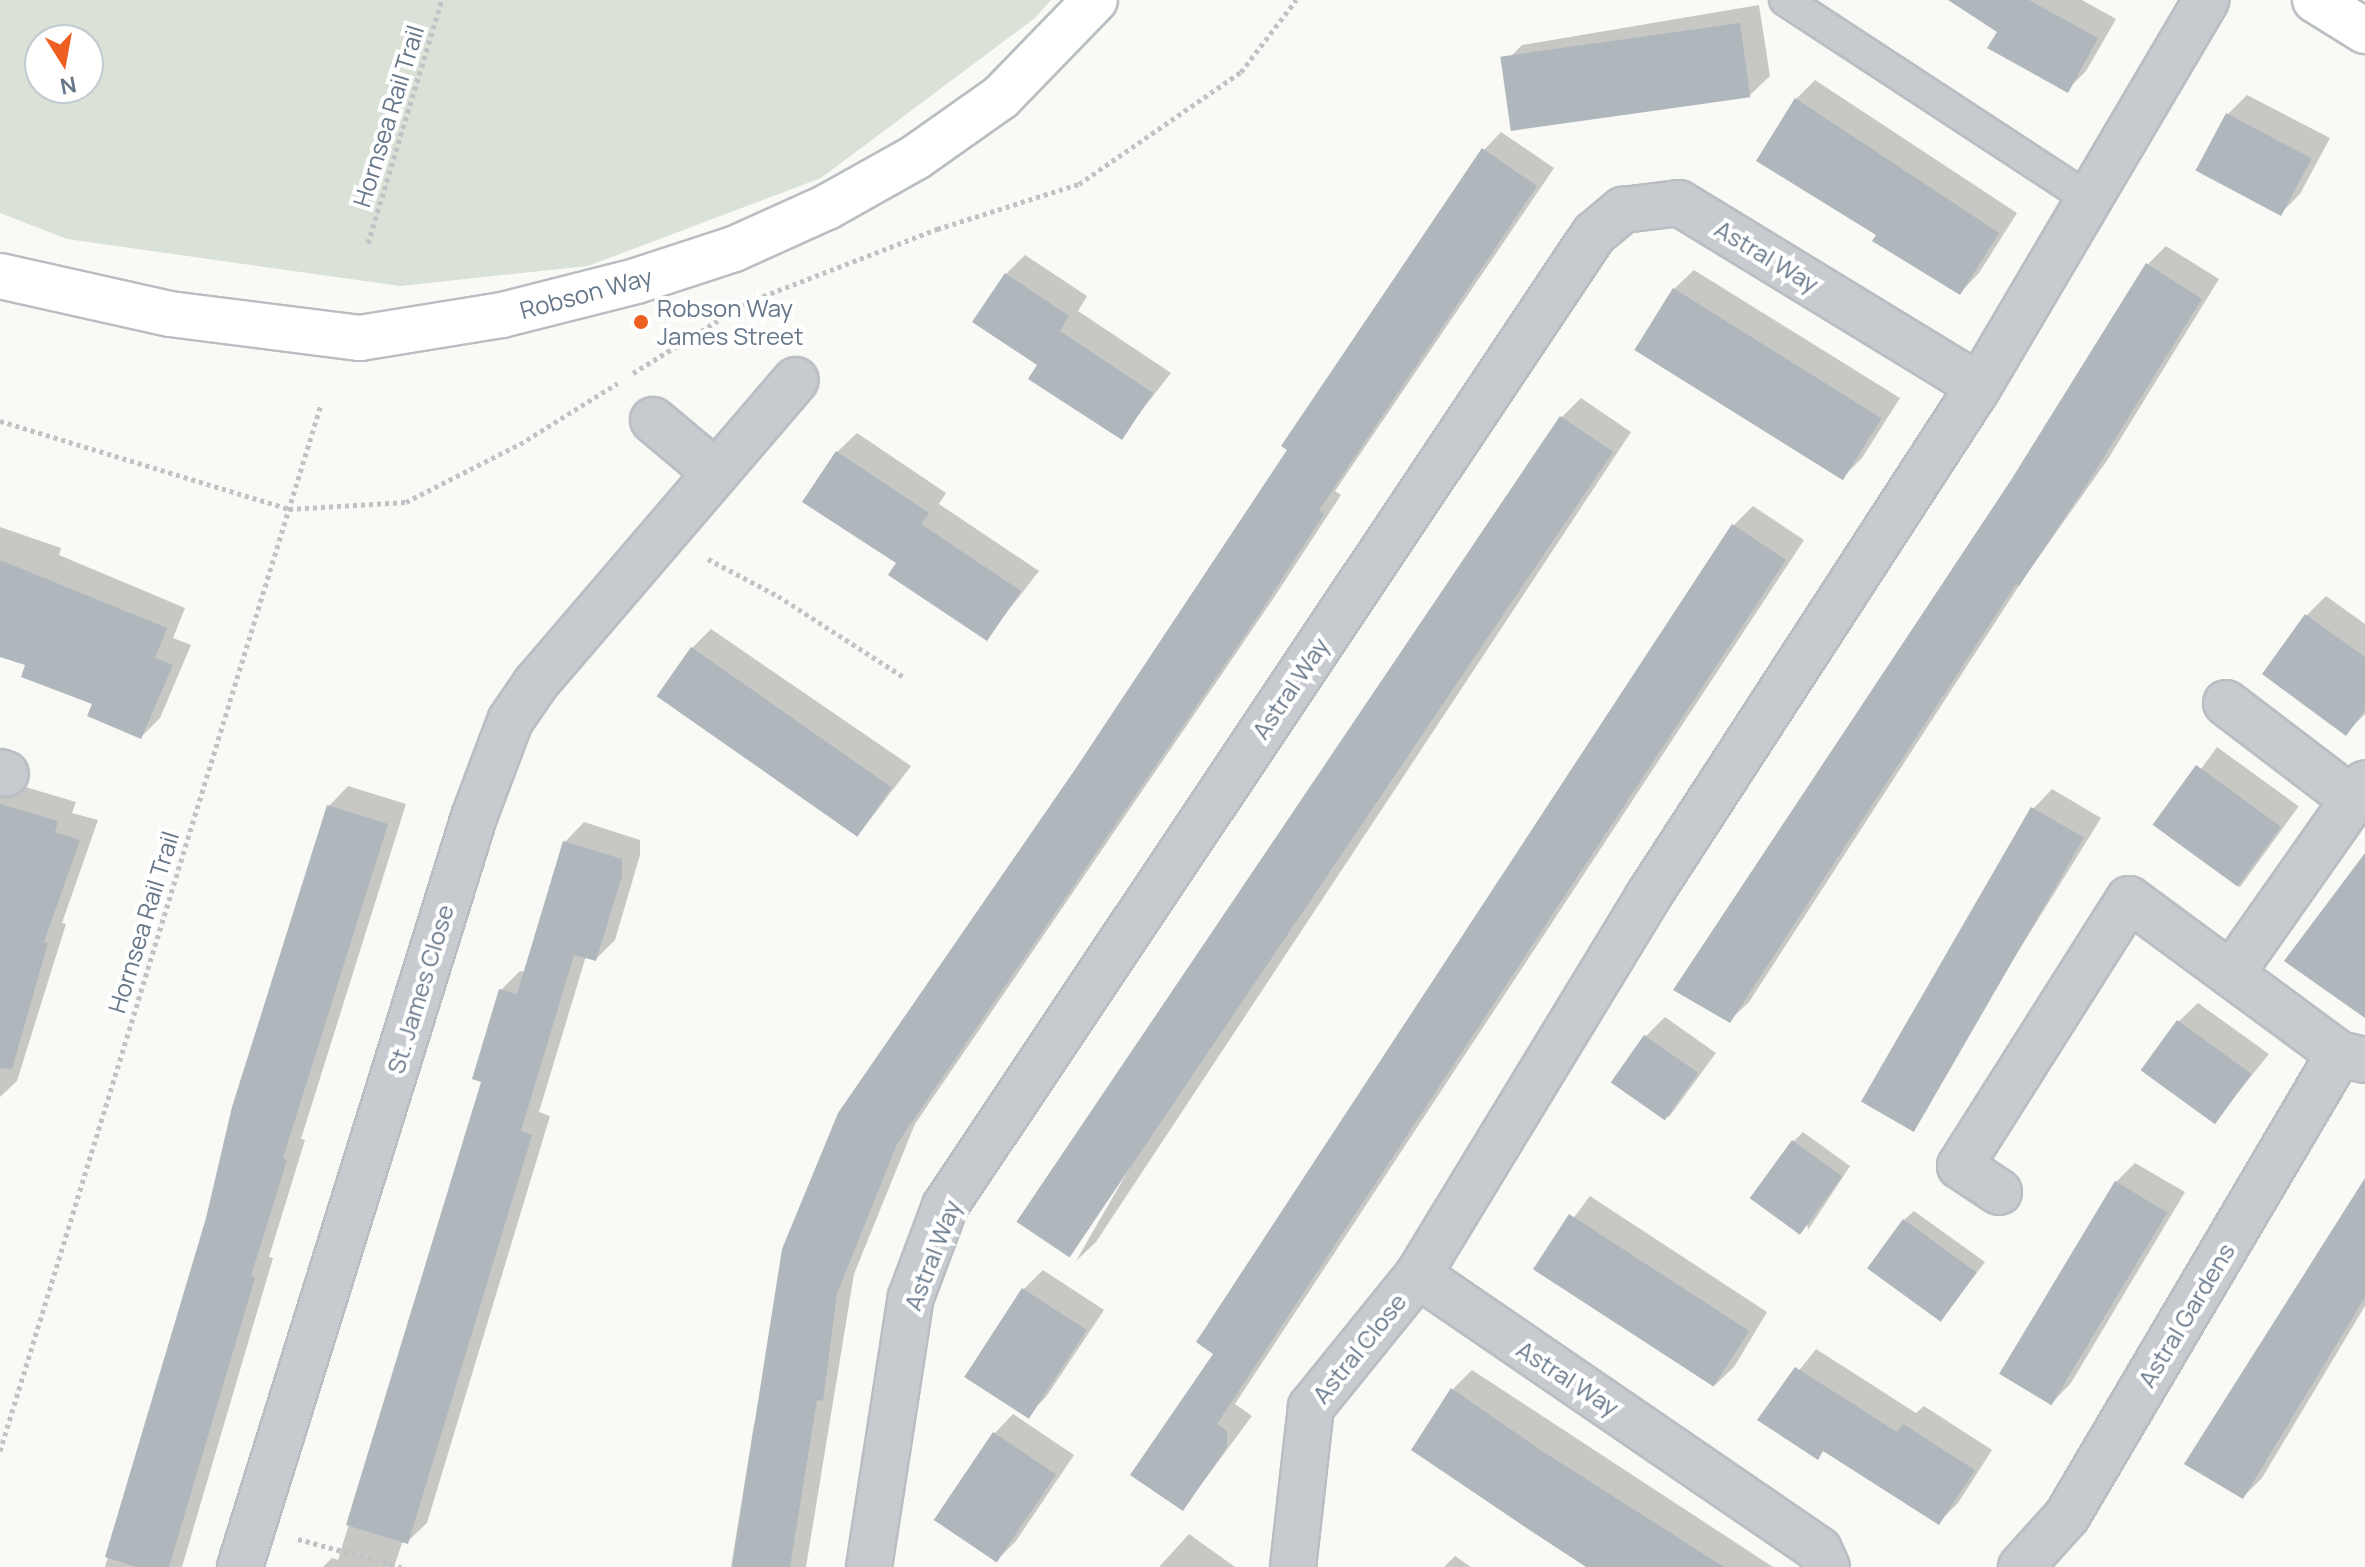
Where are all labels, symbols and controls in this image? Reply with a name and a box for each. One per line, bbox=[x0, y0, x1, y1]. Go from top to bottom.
street label: Hornsea Rail Trail bbox=[347, 22, 429, 210]
north arrow bbox=[24, 24, 104, 104]
text: N bbox=[58, 69, 79, 102]
street label: Astral Way bbox=[1710, 214, 1824, 298]
street label: Robson Way bbox=[517, 262, 655, 324]
place label: Robson Way James Street bbox=[657, 294, 804, 350]
marker: Robson Way James Street bbox=[632, 313, 650, 331]
street label: Astral Way bbox=[1246, 632, 1334, 744]
street label: Hornsea Rail Trail bbox=[102, 828, 184, 1016]
street label: St. James Close bbox=[381, 901, 459, 1077]
street label: Astral Way bbox=[898, 1196, 966, 1314]
street label: Astral Gardens bbox=[2132, 1238, 2240, 1392]
street label: Astral Close bbox=[1306, 1287, 1412, 1409]
street label: Astral Way bbox=[1512, 1334, 1624, 1422]

